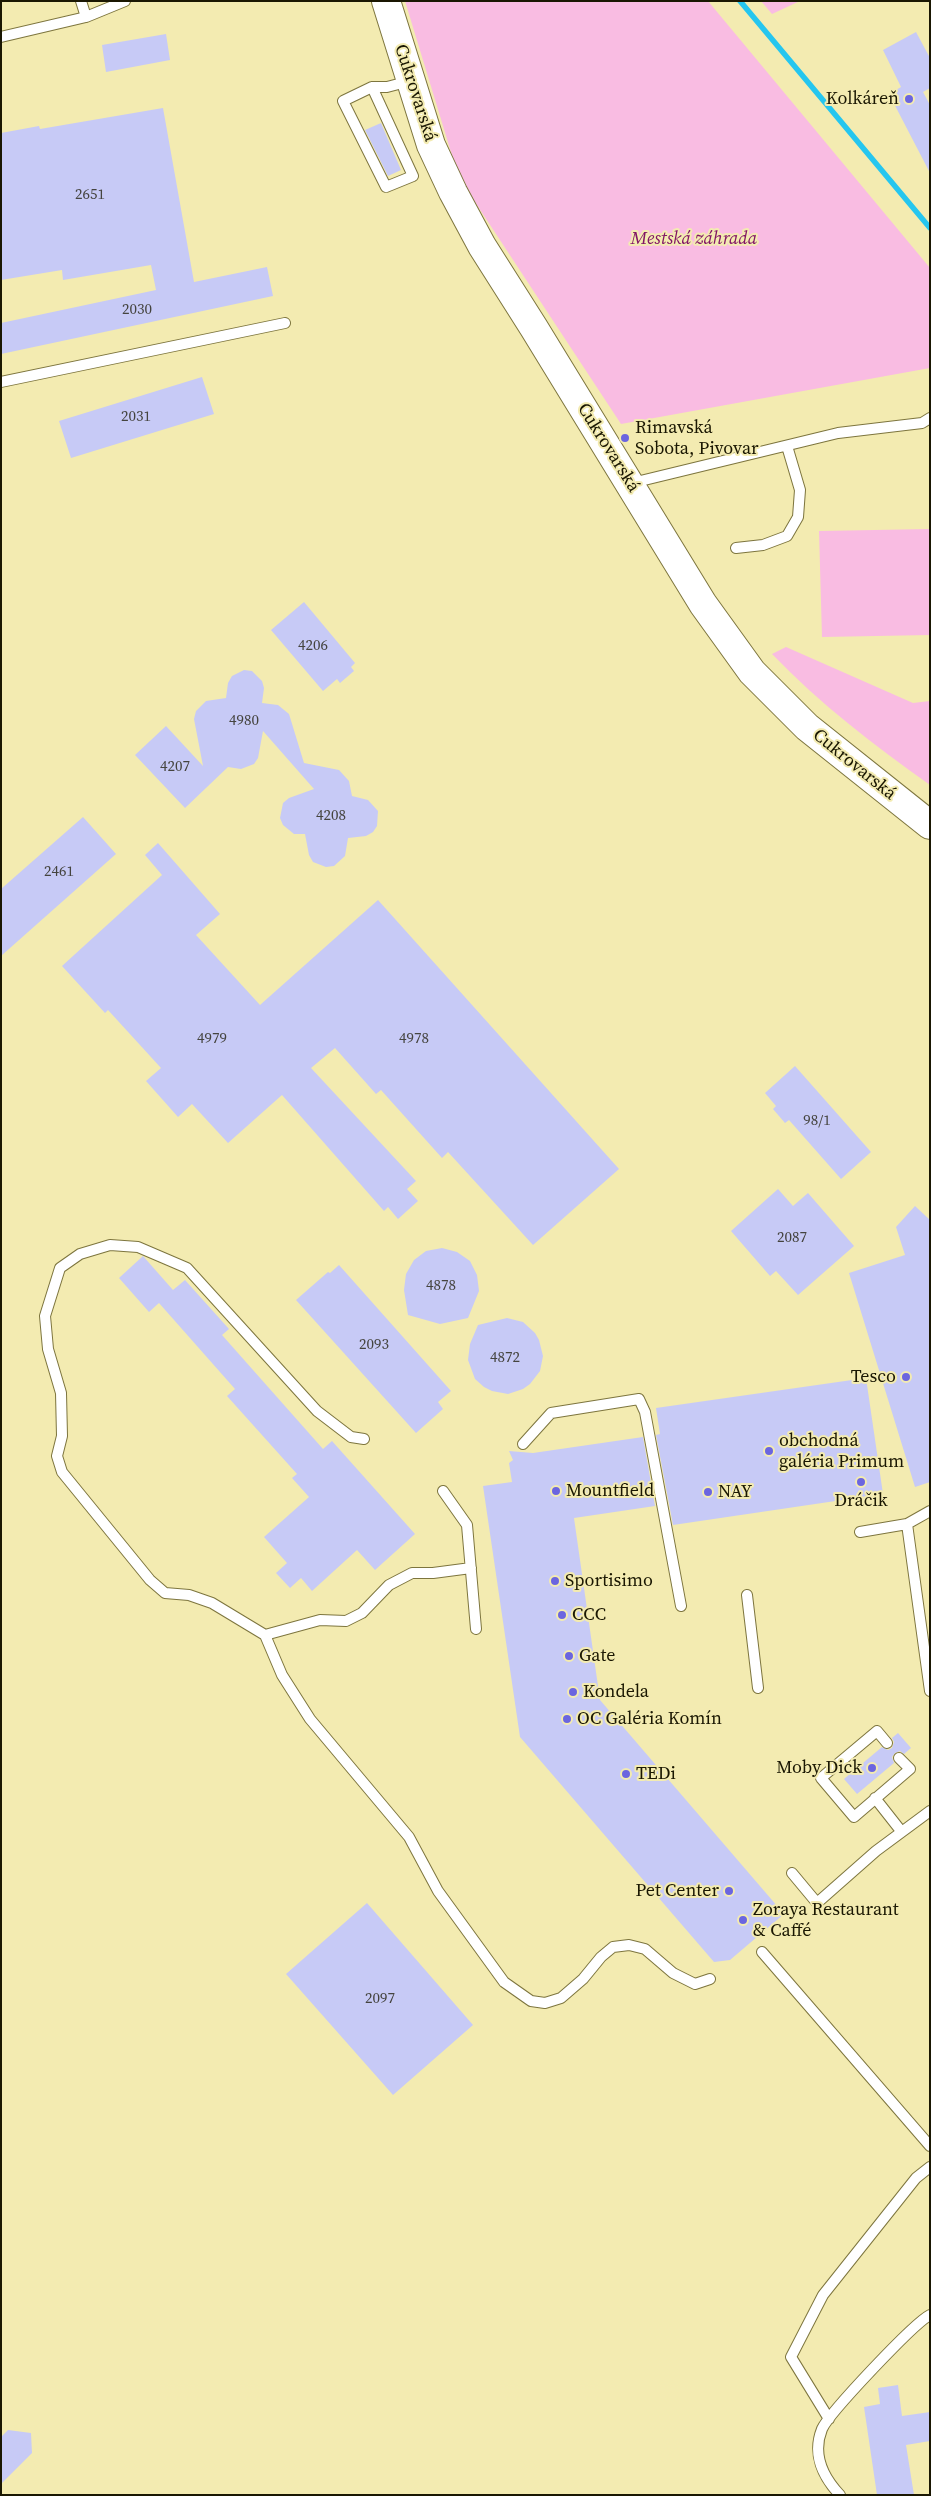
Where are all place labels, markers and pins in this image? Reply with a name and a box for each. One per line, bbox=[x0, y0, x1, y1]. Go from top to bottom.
place label: Kolkáreň bbox=[826, 88, 899, 110]
marker: Kolkáreň bbox=[903, 93, 915, 105]
place label: Rimavská Sobota, Pivovar bbox=[635, 417, 759, 459]
marker: Rimavská Sobota, Pivovar bbox=[619, 432, 631, 444]
place label: Tesco bbox=[851, 1366, 896, 1388]
marker: Tesco bbox=[900, 1371, 912, 1383]
place label: obchodná galéria Primum bbox=[779, 1430, 904, 1472]
marker: obchodná galéria Primum bbox=[763, 1445, 775, 1457]
marker: Dráčik bbox=[855, 1476, 867, 1488]
place label: Mountfield bbox=[566, 1480, 654, 1502]
place label: NAY bbox=[718, 1481, 752, 1503]
marker: Mountfield bbox=[550, 1485, 562, 1497]
marker: NAY bbox=[702, 1486, 714, 1498]
place label: Dráčik bbox=[834, 1490, 888, 1512]
place label: Sportisimo bbox=[565, 1570, 653, 1592]
marker: Sportisimo bbox=[549, 1575, 561, 1587]
place label: CCC bbox=[572, 1604, 606, 1626]
marker: CCC bbox=[556, 1609, 568, 1621]
place label: Gate bbox=[579, 1645, 615, 1667]
marker: Gate bbox=[563, 1650, 575, 1662]
place label: Kondela bbox=[583, 1681, 649, 1703]
marker: Kondela bbox=[567, 1686, 579, 1698]
place label: OC Galéria Komín bbox=[577, 1708, 722, 1730]
marker: OC Galéria Komín bbox=[561, 1713, 573, 1725]
place label: Moby Dick bbox=[776, 1757, 862, 1779]
marker: Moby Dick bbox=[866, 1762, 878, 1774]
place label: TEDi bbox=[636, 1763, 676, 1785]
marker: TEDi bbox=[620, 1768, 632, 1780]
place label: Pet Center bbox=[636, 1880, 719, 1902]
marker: Pet Center bbox=[723, 1885, 735, 1897]
place label: Zoraya Restaurant & Caffé bbox=[753, 1899, 899, 1942]
marker: Zoraya Restaurant & Caffé bbox=[737, 1914, 749, 1926]

